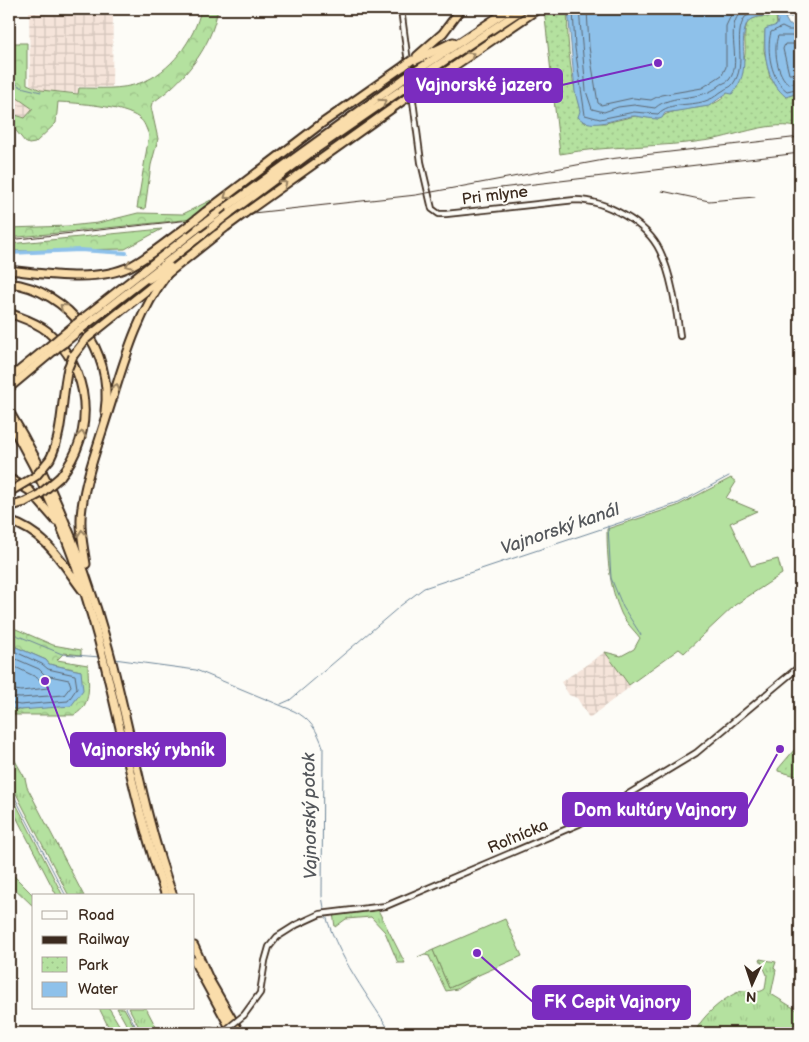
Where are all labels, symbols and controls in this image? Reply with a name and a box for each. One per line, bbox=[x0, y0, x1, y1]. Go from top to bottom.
one-way arrow bbox=[465, 52, 475, 61]
callout: Vajnorské jazero bbox=[405, 69, 562, 102]
text: Vajnorské jazero bbox=[416, 75, 552, 96]
one-way arrow bbox=[377, 99, 387, 108]
one-way arrow bbox=[278, 181, 288, 190]
street label: Pri mlyne bbox=[461, 182, 530, 209]
one-way arrow bbox=[223, 190, 233, 199]
one-way arrow bbox=[125, 259, 134, 270]
one-way arrow bbox=[60, 304, 69, 312]
one-way arrow bbox=[111, 383, 121, 392]
one-way arrow bbox=[76, 429, 87, 438]
water label: Vajnorský kanál bbox=[498, 499, 623, 559]
one-way arrow bbox=[77, 529, 88, 537]
callout: Vajnorský rybník bbox=[71, 733, 225, 766]
text: Vajnorský rybník bbox=[81, 740, 215, 761]
water label: Vajnorský potok bbox=[298, 751, 322, 880]
callout: Dom kultúry Vajnory bbox=[563, 793, 747, 826]
text: Dom kultúry Vajnory bbox=[574, 800, 737, 821]
street label: Roľnícka bbox=[485, 816, 551, 858]
legend bbox=[32, 894, 195, 1010]
text: Road bbox=[78, 906, 114, 925]
text: Railway bbox=[78, 930, 129, 949]
text: Park bbox=[78, 956, 109, 975]
north arrow bbox=[726, 960, 776, 1010]
text: Water bbox=[78, 980, 118, 999]
callout: FK Cepit Vajnory bbox=[533, 986, 690, 1019]
text: N bbox=[746, 988, 757, 1005]
text: FK Cepit Vajnory bbox=[544, 992, 681, 1013]

